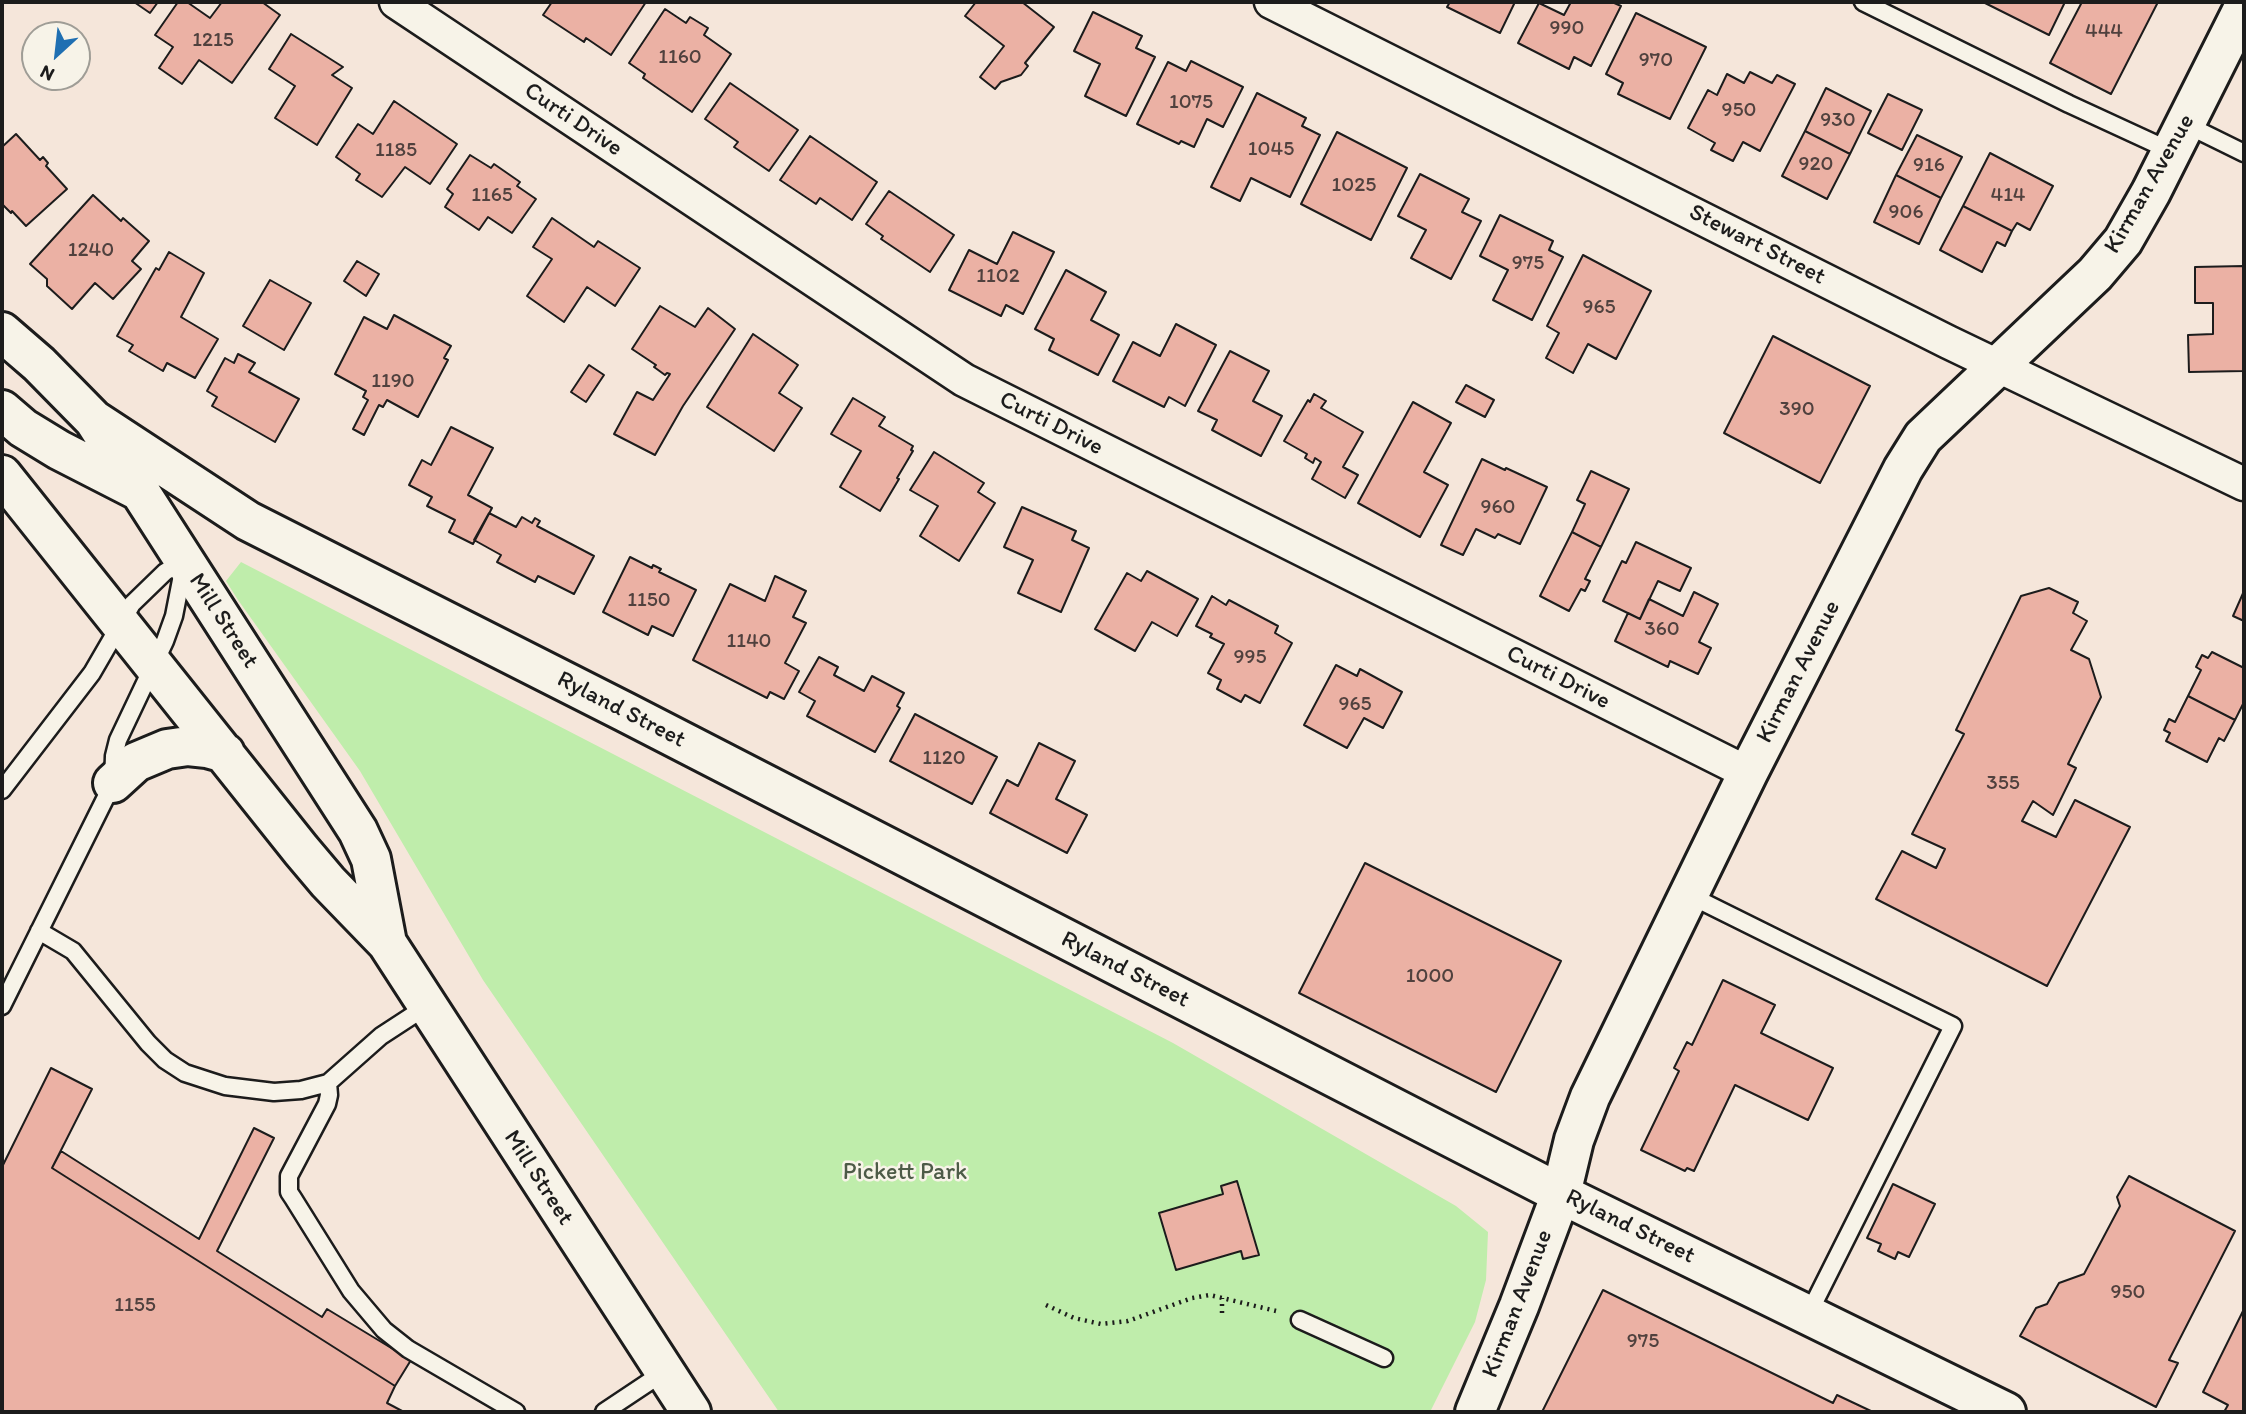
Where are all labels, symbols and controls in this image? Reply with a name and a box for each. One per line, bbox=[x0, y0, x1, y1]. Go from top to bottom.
house number: 990 bbox=[1550, 16, 1584, 42]
house number: 444 bbox=[2085, 19, 2123, 45]
north arrow bbox=[21, 21, 91, 91]
house number: 1215 bbox=[192, 28, 234, 54]
house number: 1160 bbox=[658, 45, 702, 71]
house number: 970 bbox=[1639, 48, 1673, 74]
text: N bbox=[36, 60, 58, 87]
street label: Curti Drive bbox=[518, 77, 628, 163]
house number: 1075 bbox=[1169, 90, 1213, 116]
house number: 950 bbox=[1722, 98, 1756, 124]
house number: 930 bbox=[1820, 108, 1856, 134]
street label: Kirman Avenue bbox=[2098, 109, 2202, 259]
house number: 1045 bbox=[1248, 137, 1294, 163]
house number: 1185 bbox=[375, 138, 417, 164]
house number: 920 bbox=[1799, 152, 1833, 178]
house number: 916 bbox=[1913, 153, 1945, 179]
house number: 1025 bbox=[1332, 173, 1376, 199]
house number: 1165 bbox=[471, 183, 513, 209]
house number: 414 bbox=[1991, 183, 2025, 209]
street label: Stewart Street bbox=[1684, 198, 1830, 292]
house number: 906 bbox=[1888, 200, 1924, 226]
house number: 1240 bbox=[68, 238, 114, 264]
house number: 975 bbox=[1512, 251, 1544, 277]
house number: 1102 bbox=[976, 264, 1020, 290]
house number: 965 bbox=[1582, 295, 1616, 321]
house number: 1190 bbox=[371, 369, 415, 395]
street label: Curti Drive bbox=[994, 386, 1108, 462]
house number: 390 bbox=[1779, 397, 1815, 423]
house number: 960 bbox=[1480, 495, 1516, 521]
street label: Mill Street bbox=[182, 568, 264, 674]
house number: 1150 bbox=[627, 588, 671, 614]
street label: Kirman Avenue bbox=[1751, 596, 1847, 748]
house number: 360 bbox=[1644, 617, 1680, 643]
house number: 1140 bbox=[726, 629, 772, 655]
street label: Curti Drive bbox=[1501, 640, 1615, 716]
house number: 995 bbox=[1234, 645, 1266, 671]
street label: Ryland Street bbox=[552, 665, 690, 755]
house number: 965 bbox=[1338, 692, 1372, 718]
house number: 1120 bbox=[922, 746, 966, 772]
house number: 355 bbox=[1986, 771, 2020, 797]
street label: Ryland Street bbox=[1056, 925, 1194, 1015]
house number: 1000 bbox=[1406, 964, 1454, 990]
street label: Mill Street bbox=[497, 1125, 579, 1231]
park label: Pickett Park bbox=[843, 1159, 967, 1187]
street label: Ryland Street bbox=[1561, 1183, 1699, 1271]
street label: Kirman Avenue bbox=[1477, 1226, 1559, 1382]
house number: 950 bbox=[2111, 1280, 2145, 1306]
house number: 1155 bbox=[114, 1293, 156, 1319]
house number: 975 bbox=[1627, 1329, 1659, 1355]

